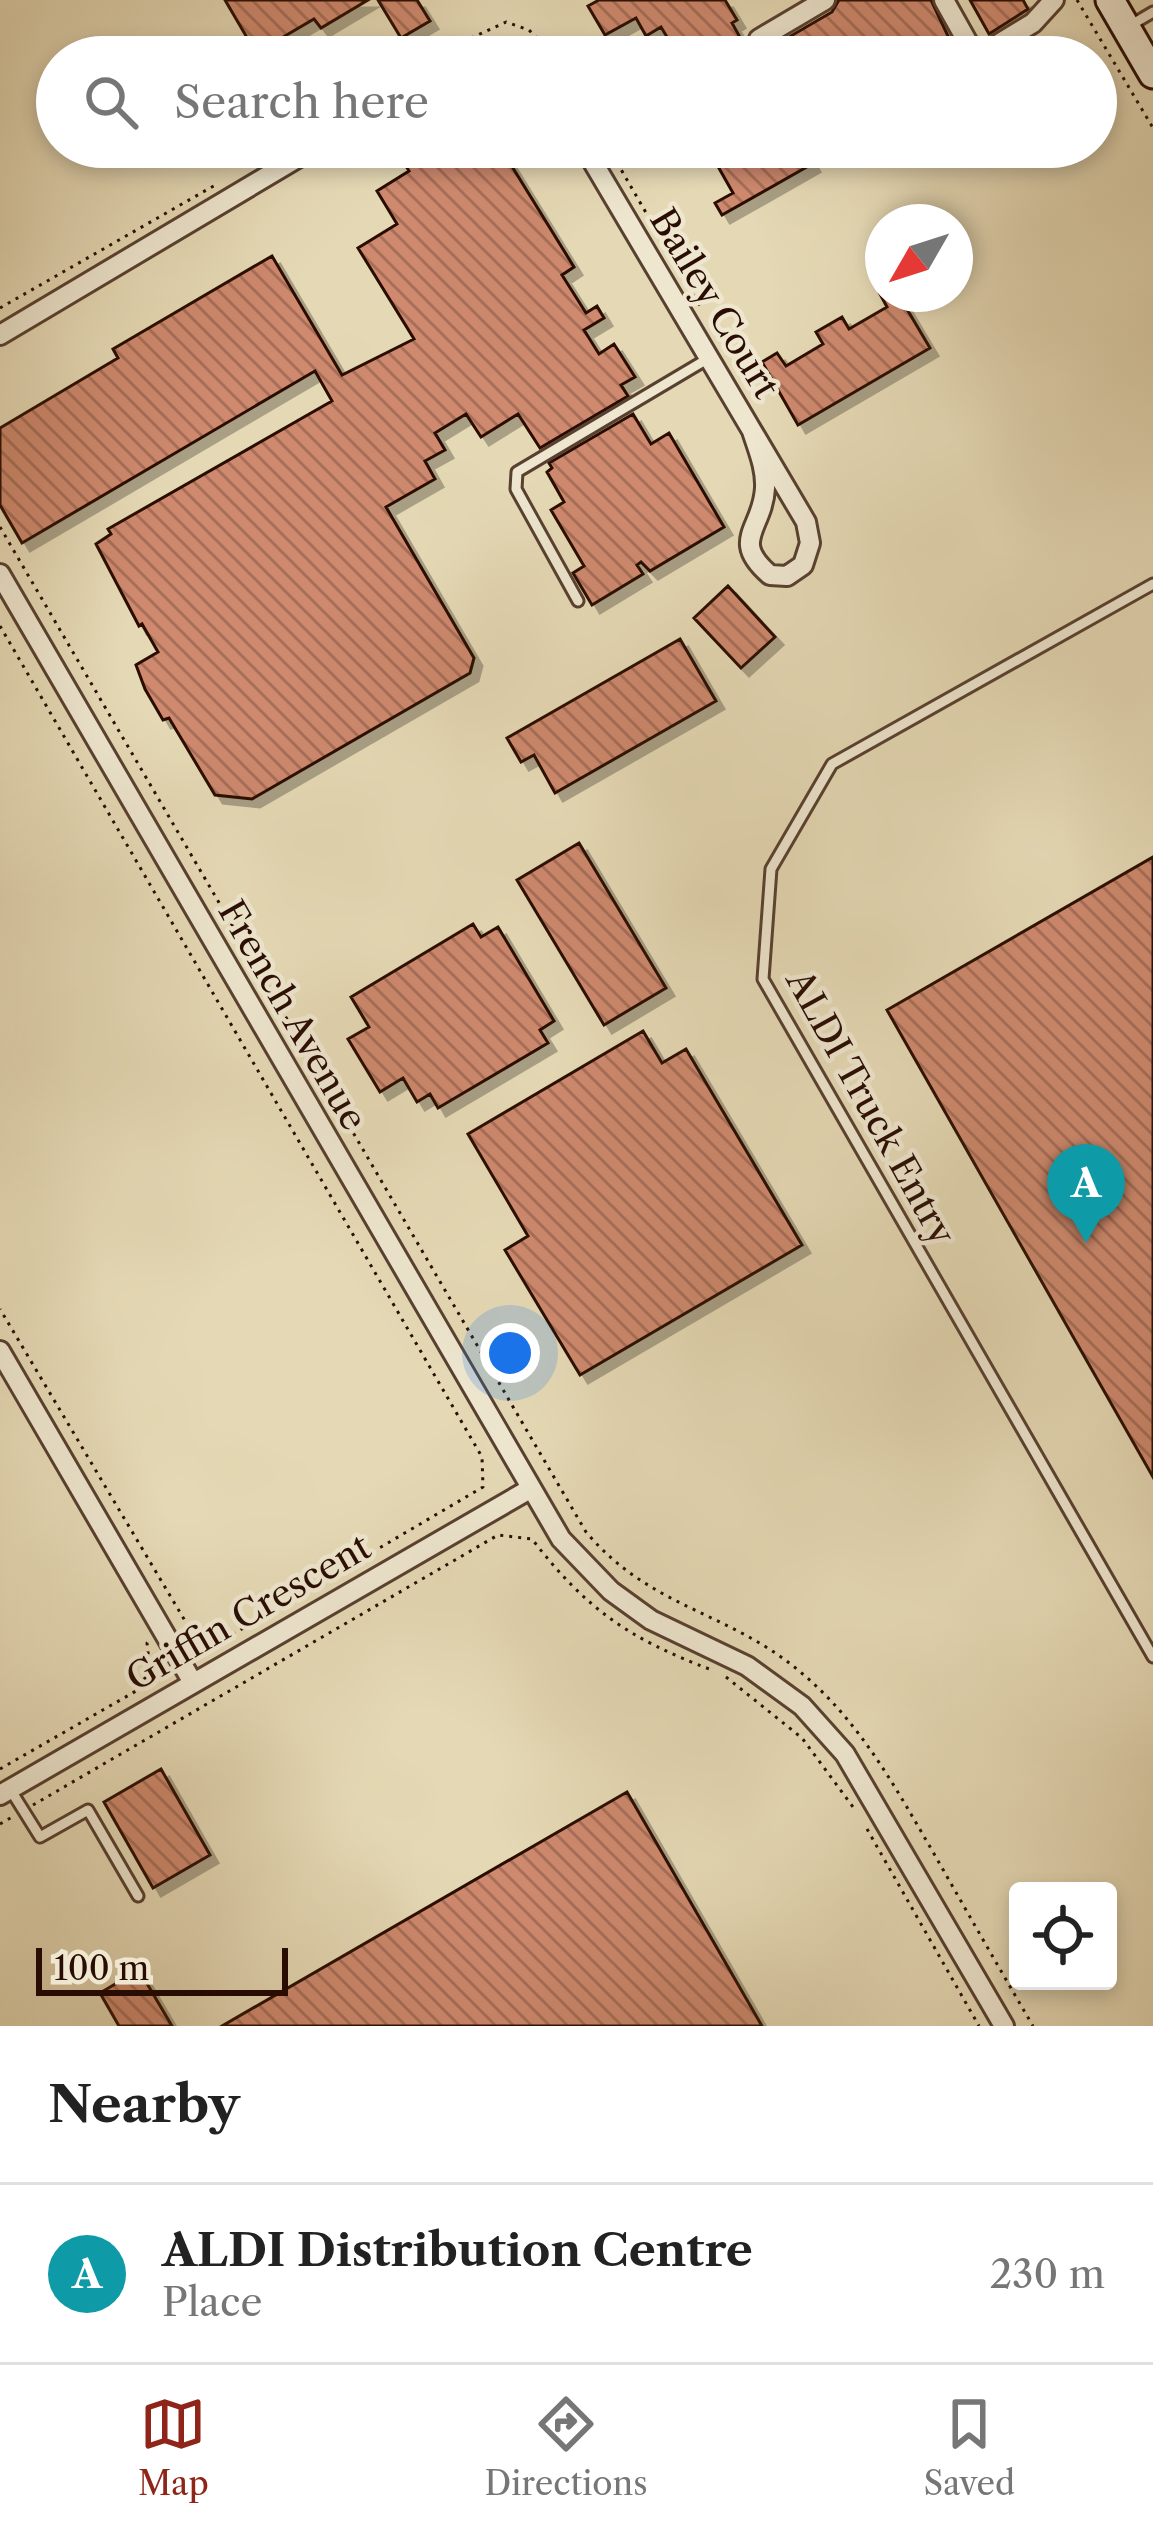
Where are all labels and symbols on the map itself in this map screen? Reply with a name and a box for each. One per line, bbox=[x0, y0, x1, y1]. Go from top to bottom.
street label: Bailey Court bbox=[641, 200, 789, 406]
north arrow bbox=[865, 204, 973, 312]
street label: French Avenue bbox=[209, 892, 377, 1138]
street label: ALDI Truck Entry bbox=[777, 961, 965, 1253]
pin: A bbox=[1047, 1144, 1125, 1243]
your location bbox=[480, 1323, 540, 1383]
street label: Griffin Crescent bbox=[118, 1524, 378, 1700]
scale bar bbox=[36, 1942, 288, 1995]

